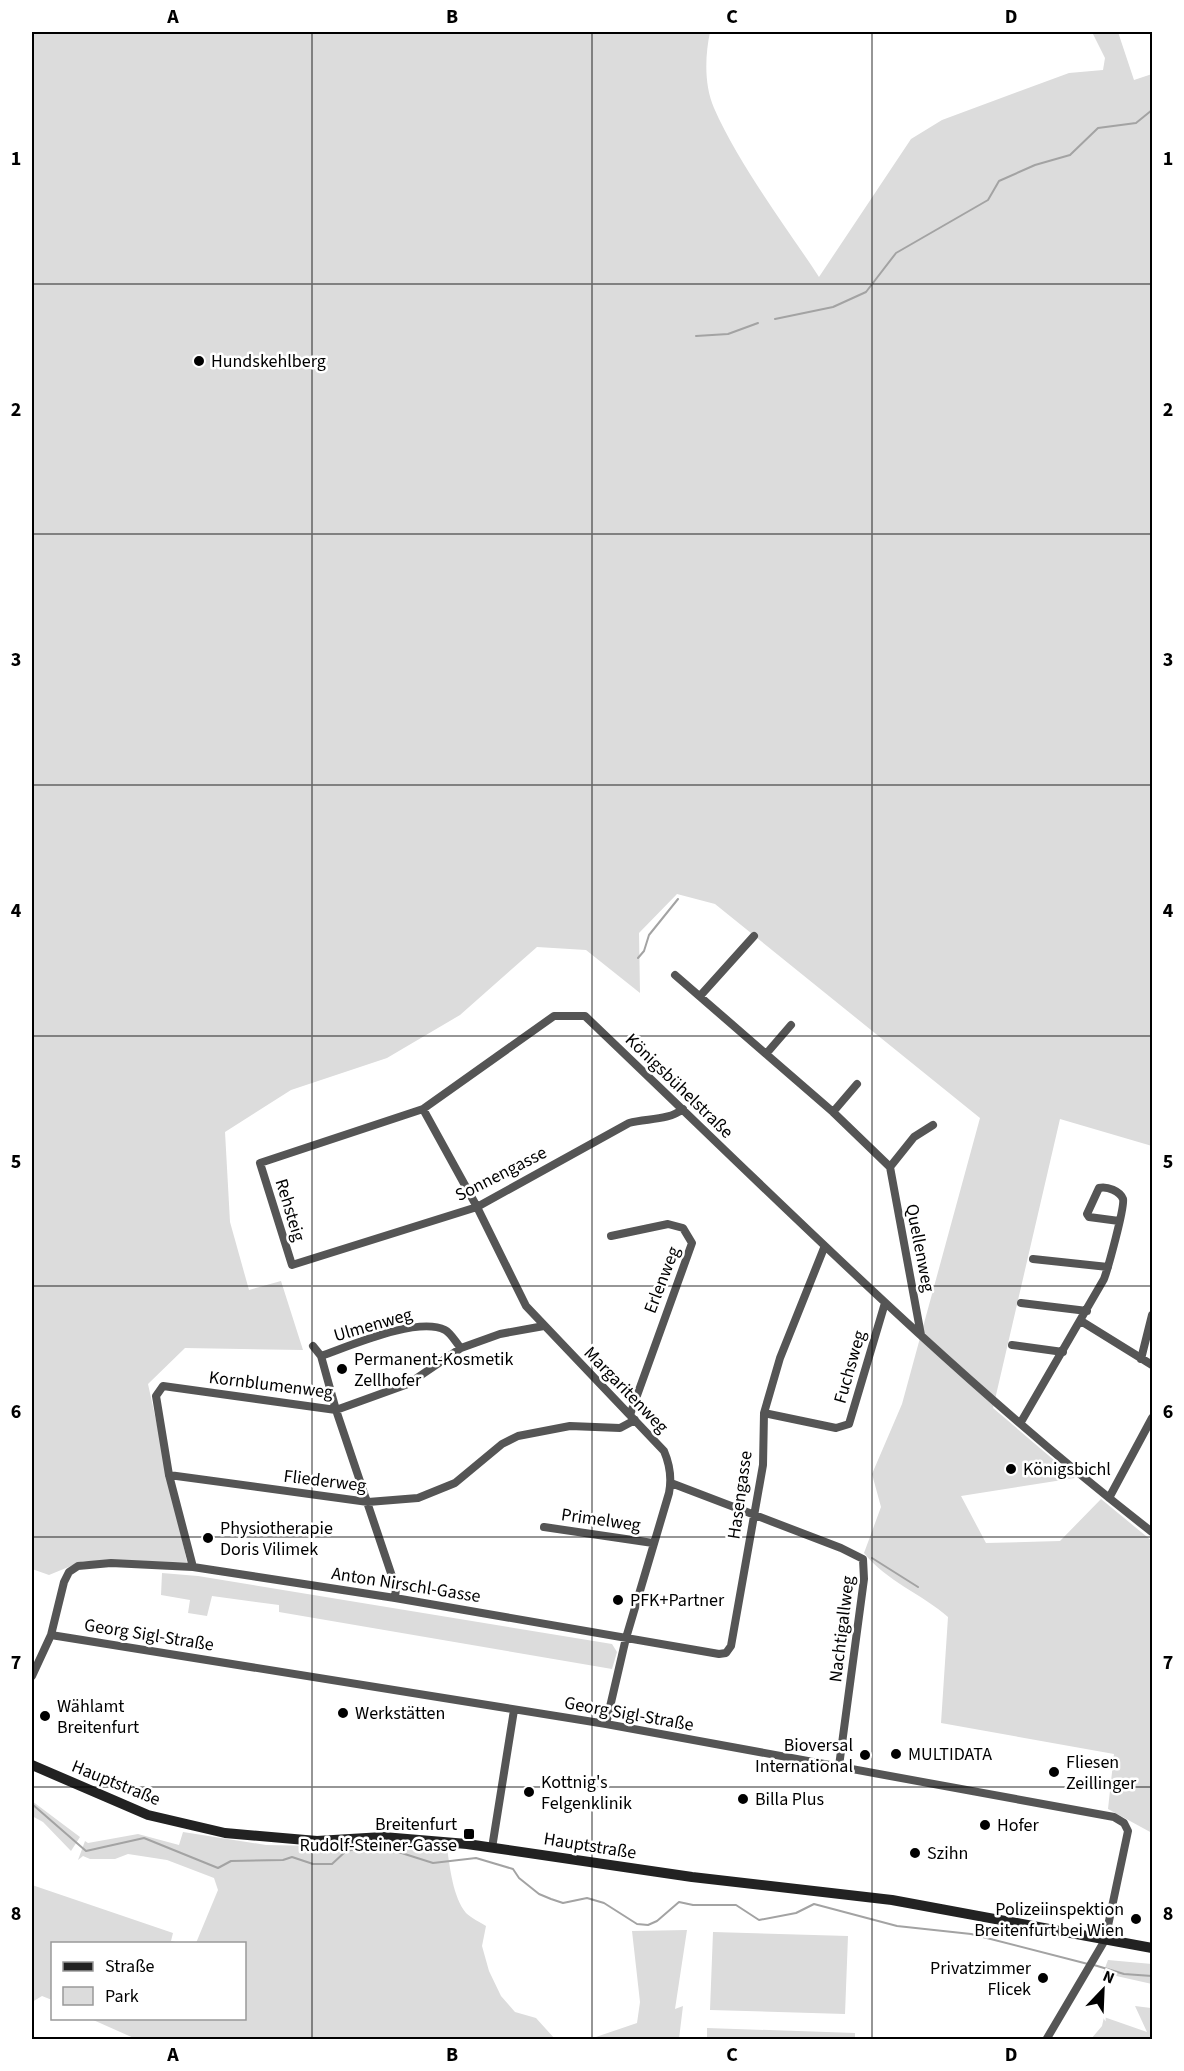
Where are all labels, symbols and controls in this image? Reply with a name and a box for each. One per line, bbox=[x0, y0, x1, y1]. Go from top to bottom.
text: A bbox=[166, 3, 179, 31]
text: B bbox=[446, 3, 458, 31]
text: C bbox=[726, 3, 738, 31]
text: D bbox=[1005, 3, 1017, 31]
text: 1 bbox=[11, 145, 21, 173]
text: 1 bbox=[1163, 145, 1173, 173]
place label: Hundskehlberg bbox=[211, 349, 326, 374]
marker: Hundskehlberg bbox=[192, 354, 206, 368]
text: 2 bbox=[11, 396, 21, 424]
text: 2 bbox=[1163, 396, 1173, 424]
text: 3 bbox=[11, 646, 21, 674]
text: 3 bbox=[1163, 646, 1173, 674]
text: 4 bbox=[11, 897, 22, 925]
text: 4 bbox=[1163, 897, 1174, 925]
street label: Königsbühelstraße bbox=[619, 1028, 739, 1144]
street label: Sonnengasse bbox=[451, 1140, 551, 1208]
text: 5 bbox=[11, 1148, 21, 1176]
text: 5 bbox=[1163, 1148, 1173, 1176]
street label: Rehsteig bbox=[269, 1176, 311, 1244]
street label: Quellenweg bbox=[899, 1202, 941, 1294]
street label: Erlenweg bbox=[638, 1243, 686, 1317]
street label: Ulmenweg bbox=[331, 1302, 415, 1348]
street label: Fuchsweg bbox=[828, 1328, 872, 1406]
street label: Margaritenweg bbox=[578, 1341, 674, 1439]
place label: Permanent-Kosmetik Zellhofer bbox=[354, 1347, 513, 1393]
marker: Permanent-Kosmetik Zellhofer bbox=[335, 1362, 349, 1376]
street label: Kornblumenweg bbox=[208, 1365, 334, 1405]
text: 6 bbox=[11, 1398, 21, 1426]
text: 6 bbox=[1163, 1398, 1173, 1426]
street label: Hasengasse bbox=[721, 1449, 759, 1541]
place label: Königsbichl bbox=[1023, 1457, 1111, 1482]
marker: Königsbichl bbox=[1004, 1462, 1018, 1476]
street label: Fliederweg bbox=[282, 1464, 368, 1498]
street label: Primelweg bbox=[560, 1502, 642, 1538]
place label: Physiotherapie Doris Vilimek bbox=[220, 1516, 333, 1562]
marker: Physiotherapie Doris Vilimek bbox=[201, 1531, 215, 1545]
street label: Anton Nirschl-Gasse bbox=[330, 1561, 483, 1609]
street label: Nachtigallweg bbox=[823, 1574, 861, 1684]
place label: PFK+Partner bbox=[630, 1588, 725, 1613]
marker: PFK+Partner bbox=[611, 1593, 625, 1607]
street label: Georg Sigl-Straße bbox=[82, 1612, 216, 1658]
text: 7 bbox=[11, 1649, 21, 1677]
text: 7 bbox=[1163, 1649, 1173, 1677]
street label: Georg Sigl-Straße bbox=[562, 1690, 696, 1738]
place label: Wählamt Breitenfurt bbox=[57, 1694, 139, 1740]
place label: Werkstätten bbox=[355, 1701, 445, 1726]
marker: Werkstätten bbox=[336, 1706, 350, 1720]
marker: Wählamt Breitenfurt bbox=[38, 1709, 52, 1723]
place label: Bioversal International bbox=[755, 1733, 853, 1779]
place label: MULTIDATA bbox=[908, 1742, 992, 1767]
marker: MULTIDATA bbox=[889, 1747, 903, 1761]
marker: Bioversal International bbox=[858, 1748, 872, 1762]
place label: Fliesen Zeillinger bbox=[1066, 1750, 1137, 1796]
street label: Hauptstraße bbox=[68, 1754, 164, 1812]
marker: Fliesen Zeillinger bbox=[1047, 1765, 1061, 1779]
place label: Kottnig's Felgenklinik bbox=[541, 1770, 632, 1816]
marker: Kottnig's Felgenklinik bbox=[522, 1785, 536, 1799]
place label: Billa Plus bbox=[755, 1787, 824, 1812]
marker: Billa Plus bbox=[736, 1792, 750, 1806]
place label: Breitenfurt Rudolf-Steiner-Gasse bbox=[300, 1812, 457, 1858]
place label: Hofer bbox=[997, 1813, 1039, 1838]
marker: Hofer bbox=[978, 1818, 992, 1832]
street label: Hauptstraße bbox=[542, 1826, 638, 1866]
marker: Breitenfurt Rudolf-Steiner-Gasse bbox=[462, 1827, 476, 1841]
place label: Szihn bbox=[927, 1841, 968, 1866]
marker: Szihn bbox=[908, 1846, 922, 1860]
place label: Polizeiinspektion Breitenfurt bei Wien bbox=[974, 1897, 1124, 1943]
text: 8 bbox=[11, 1900, 21, 1928]
text: 8 bbox=[1163, 1900, 1173, 1928]
marker: Polizeiinspektion Breitenfurt bei Wien bbox=[1129, 1912, 1143, 1926]
legend bbox=[51, 1942, 246, 2020]
text: Straße bbox=[105, 1954, 155, 1979]
place label: Privatzimmer Flicek bbox=[930, 1956, 1032, 2002]
north arrow bbox=[1073, 1960, 1133, 2020]
text: N bbox=[1099, 1965, 1118, 1989]
marker: Privatzimmer Flicek bbox=[1036, 1971, 1050, 1985]
text: Park bbox=[105, 1984, 139, 2009]
text: A bbox=[166, 2041, 179, 2069]
text: B bbox=[446, 2041, 458, 2069]
text: C bbox=[726, 2041, 738, 2069]
text: D bbox=[1005, 2041, 1017, 2069]

